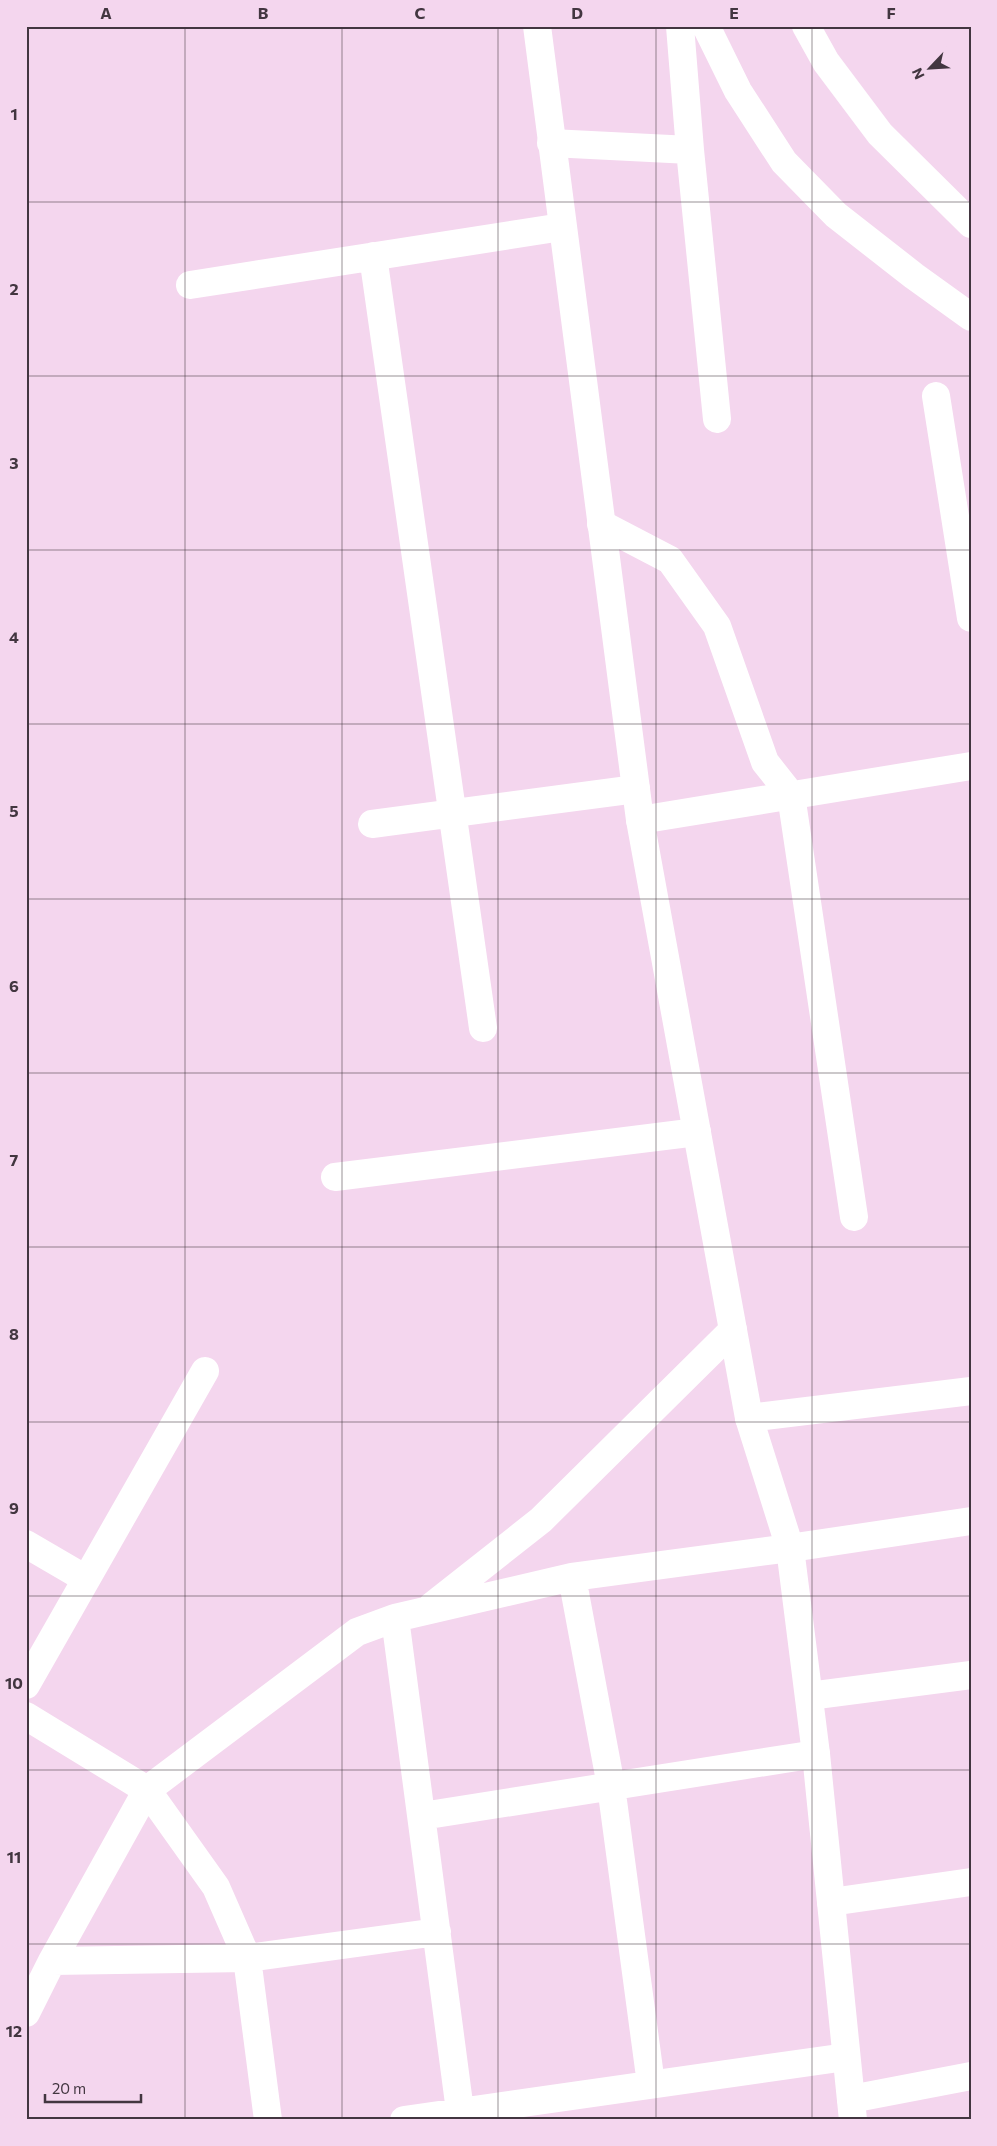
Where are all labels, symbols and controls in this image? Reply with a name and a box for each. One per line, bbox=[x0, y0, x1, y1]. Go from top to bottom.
text: A bbox=[100, 3, 112, 22]
text: B bbox=[258, 3, 269, 22]
text: C bbox=[415, 3, 426, 22]
text: D bbox=[571, 3, 583, 22]
text: E bbox=[729, 3, 739, 22]
text: F bbox=[886, 3, 896, 22]
north arrow bbox=[904, 42, 954, 92]
text: N bbox=[908, 65, 928, 82]
text: 1 bbox=[10, 104, 18, 123]
text: 2 bbox=[9, 279, 19, 298]
text: 3 bbox=[9, 453, 19, 472]
text: 4 bbox=[9, 627, 19, 646]
text: 5 bbox=[9, 801, 19, 820]
text: 6 bbox=[9, 976, 19, 995]
text: 7 bbox=[10, 1150, 19, 1169]
text: 8 bbox=[9, 1324, 19, 1343]
text: 9 bbox=[9, 1498, 19, 1517]
text: 10 bbox=[5, 1673, 23, 1692]
text: 11 bbox=[7, 1847, 21, 1866]
text: 12 bbox=[6, 2021, 22, 2040]
scale bar bbox=[45, 2071, 141, 2103]
text: 20 m bbox=[52, 2079, 86, 2097]

